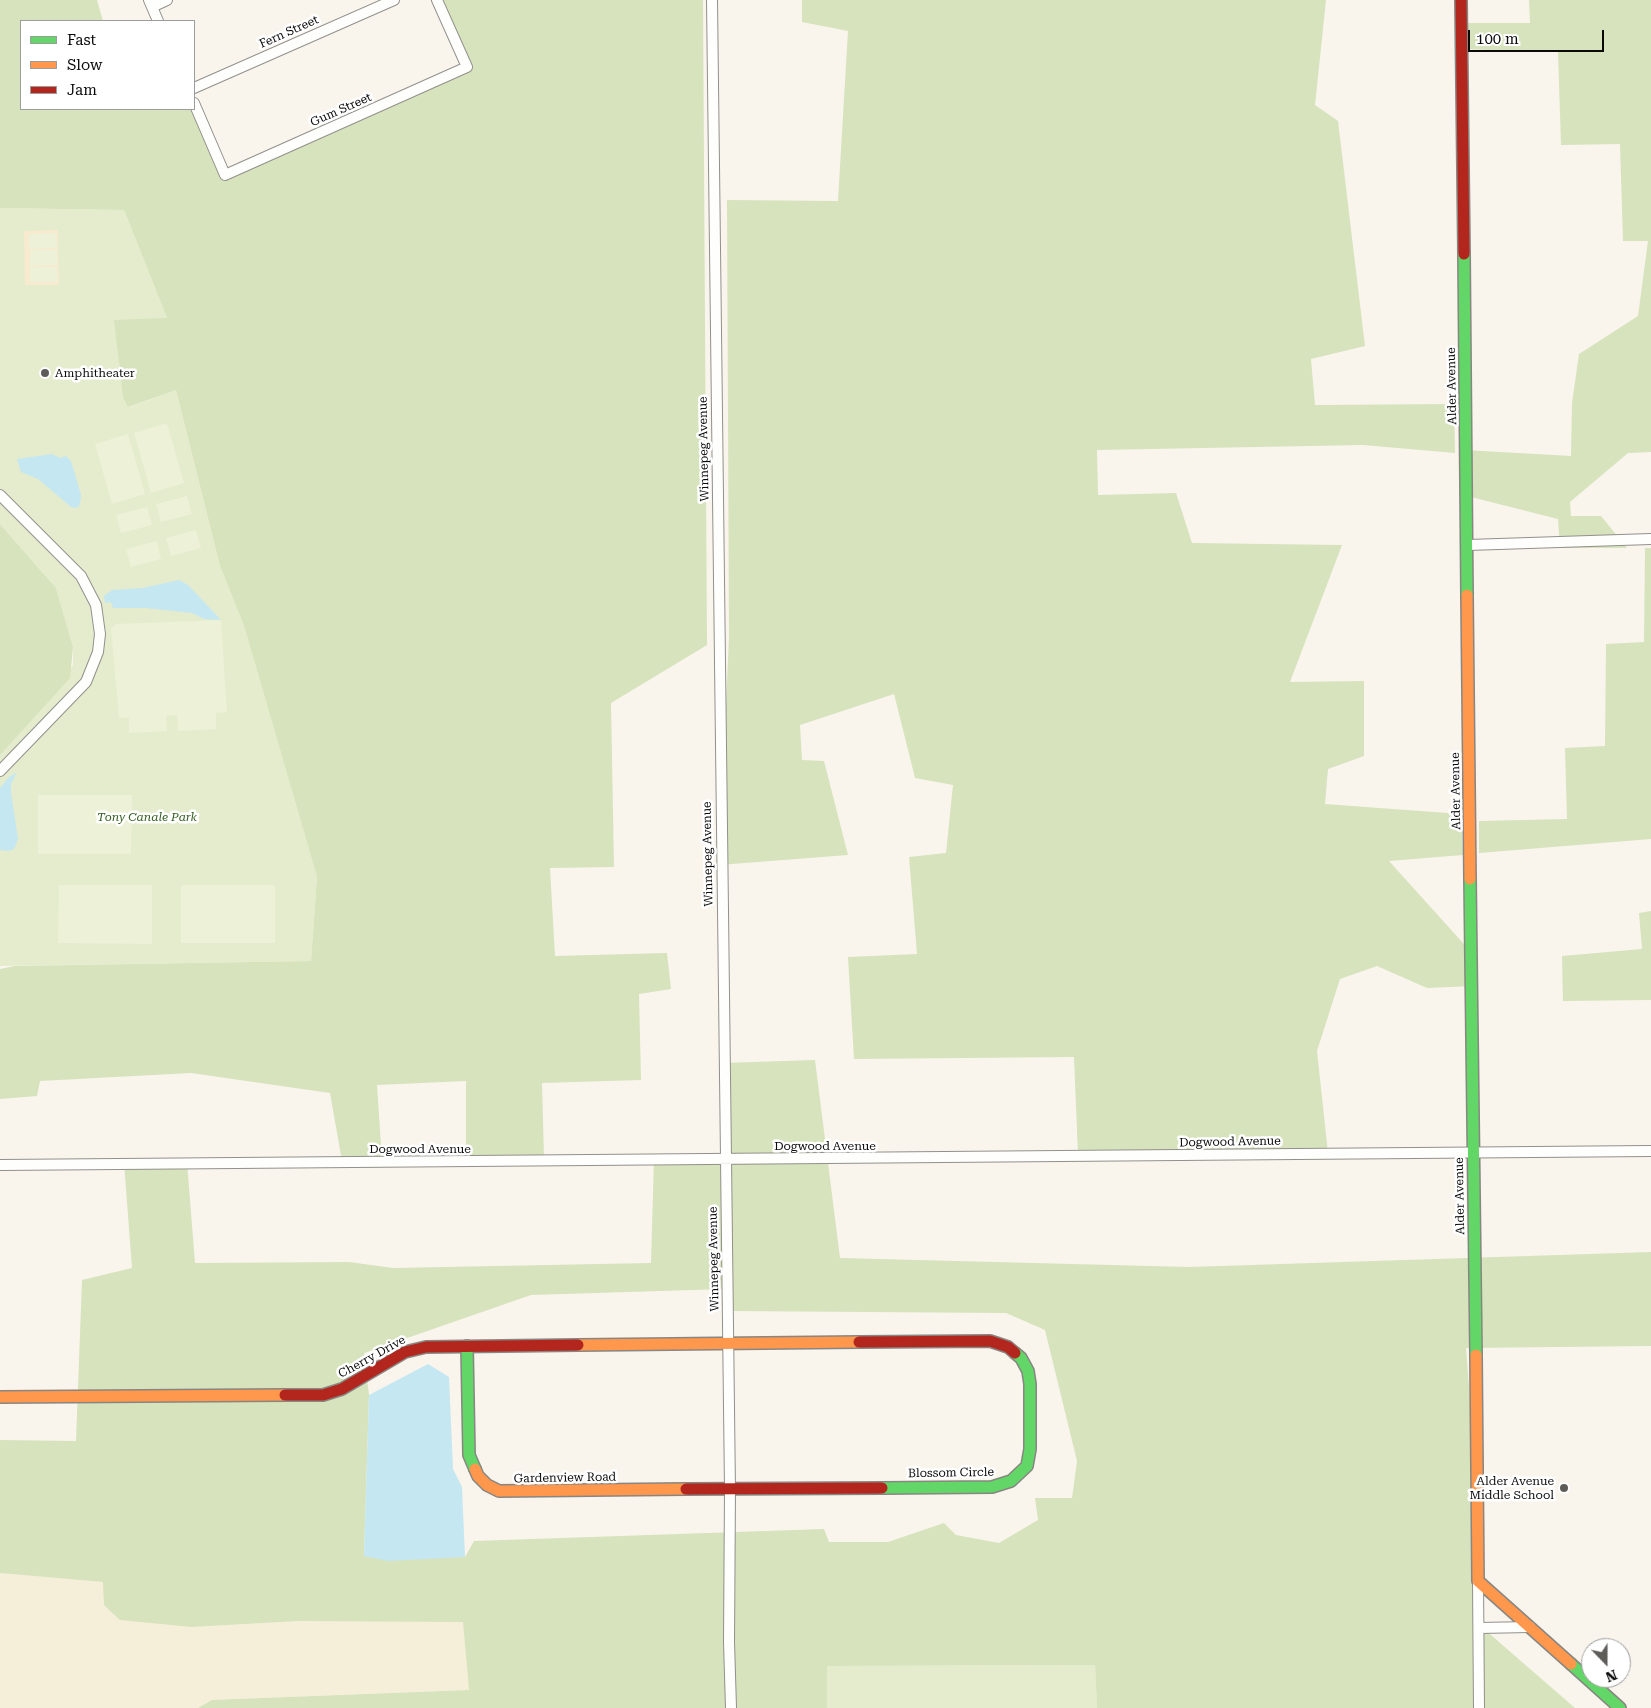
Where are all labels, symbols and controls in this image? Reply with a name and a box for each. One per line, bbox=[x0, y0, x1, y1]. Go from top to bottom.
street label: Fern Street bbox=[257, 13, 321, 51]
legend bbox=[20, 20, 195, 110]
scale bar bbox=[1471, 20, 1607, 52]
text: 100 m bbox=[1476, 30, 1519, 48]
text: Fast bbox=[67, 31, 96, 49]
text: Slow bbox=[67, 56, 102, 74]
text: Jam bbox=[67, 81, 97, 99]
street label: Gum Street bbox=[308, 90, 374, 130]
street label: Alder Avenue bbox=[1444, 347, 1460, 425]
place label: Amphitheater bbox=[55, 366, 135, 380]
marker: Amphitheater bbox=[39, 367, 51, 379]
street label: Winnepeg Avenue bbox=[696, 396, 712, 502]
street label: Alder Avenue bbox=[1448, 752, 1464, 830]
street label: Winnepeg Avenue bbox=[700, 801, 716, 907]
park label: Tony Canale Park bbox=[97, 810, 197, 824]
street label: Dogwood Avenue bbox=[1179, 1134, 1281, 1150]
street label: Dogwood Avenue bbox=[774, 1139, 876, 1153]
street label: Dogwood Avenue bbox=[369, 1142, 471, 1156]
street label: Alder Avenue bbox=[1452, 1157, 1468, 1235]
street label: Winnepeg Avenue bbox=[706, 1206, 722, 1312]
street label: Cherry Drive bbox=[336, 1333, 408, 1381]
street label: Blossom Circle bbox=[908, 1465, 994, 1481]
street label: Gardenview Road bbox=[514, 1470, 616, 1486]
place label: Alder Avenue Middle School bbox=[1469, 1474, 1554, 1502]
marker: Alder Avenue Middle School bbox=[1558, 1482, 1570, 1494]
north arrow bbox=[1581, 1638, 1631, 1688]
text: N bbox=[1603, 1667, 1619, 1685]

